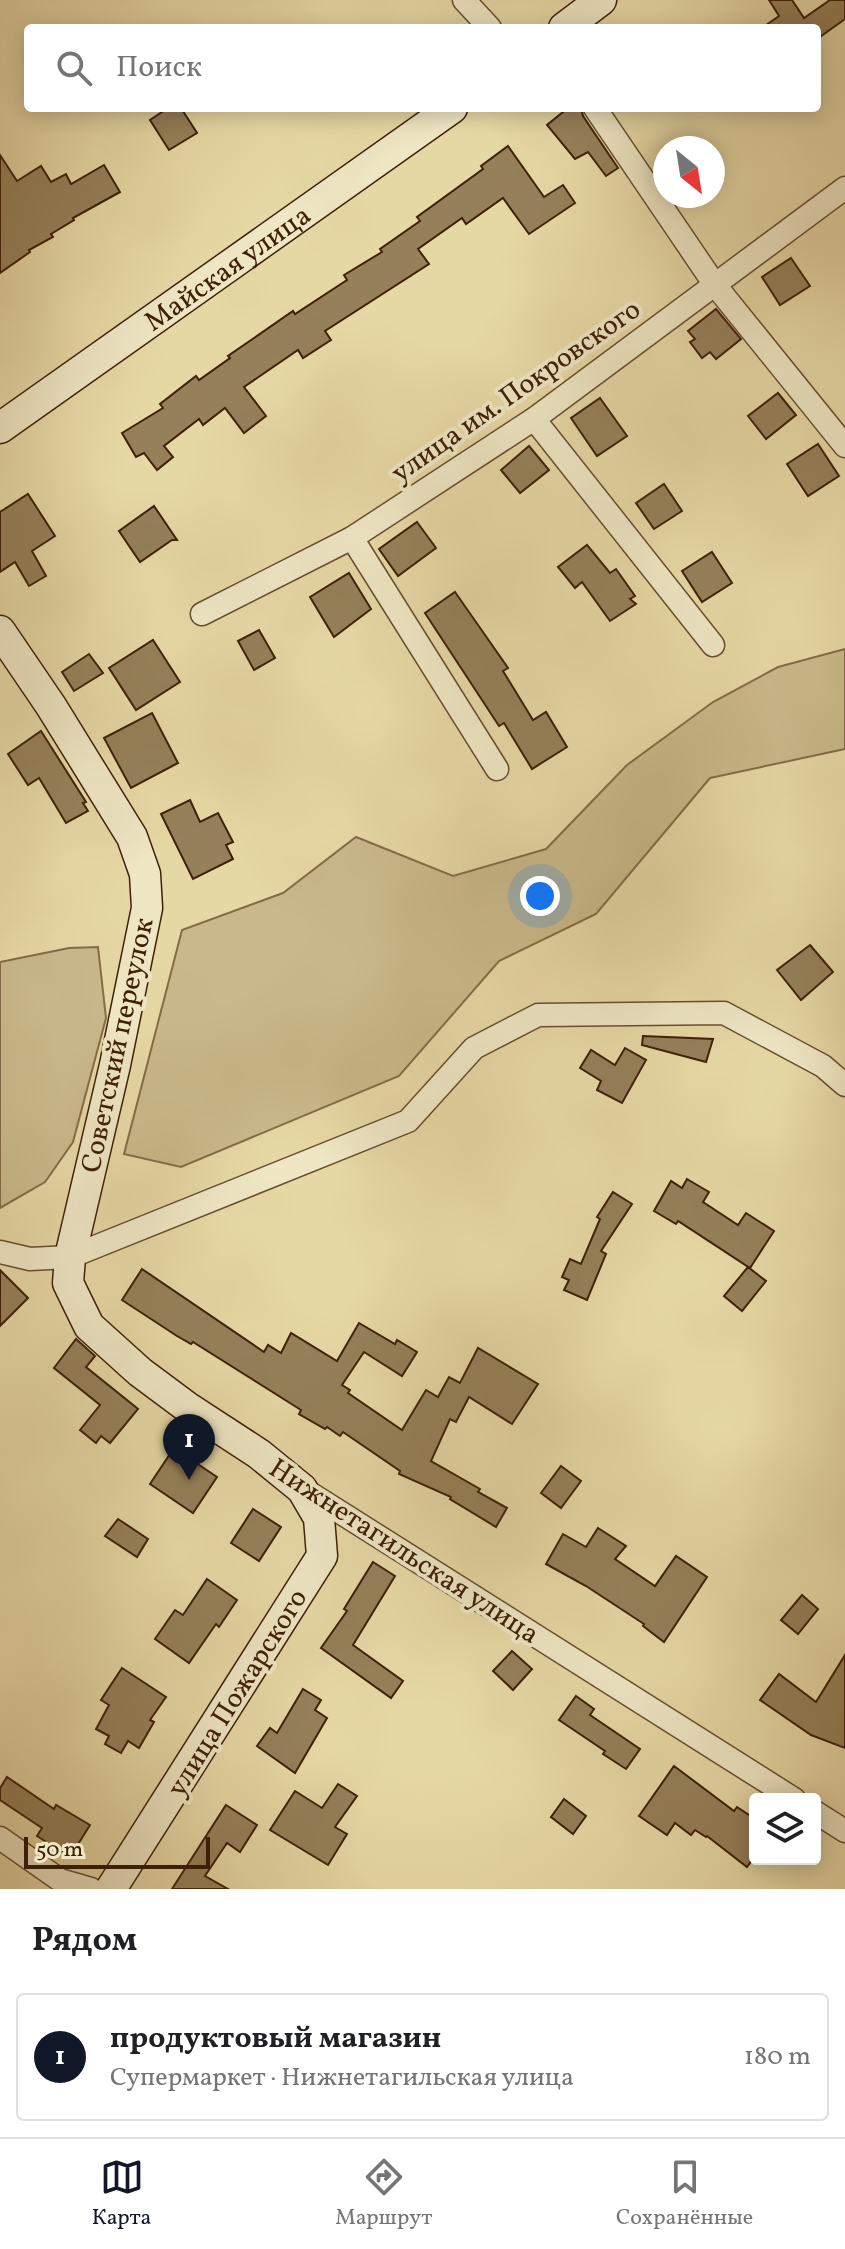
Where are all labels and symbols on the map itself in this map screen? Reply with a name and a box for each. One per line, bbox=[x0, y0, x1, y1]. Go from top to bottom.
north arrow bbox=[653, 136, 725, 208]
street label: Майская улица bbox=[137, 197, 320, 342]
street label: улица им. Покровского bbox=[384, 291, 649, 493]
your location bbox=[520, 876, 560, 916]
street label: Советский переулок bbox=[72, 914, 165, 1177]
pin: 1 bbox=[163, 1414, 215, 1480]
street label: Нижнетагильская улица bbox=[261, 1450, 547, 1654]
street label: улица Пожарского bbox=[158, 1582, 318, 1805]
scale bar bbox=[24, 1833, 210, 1869]

